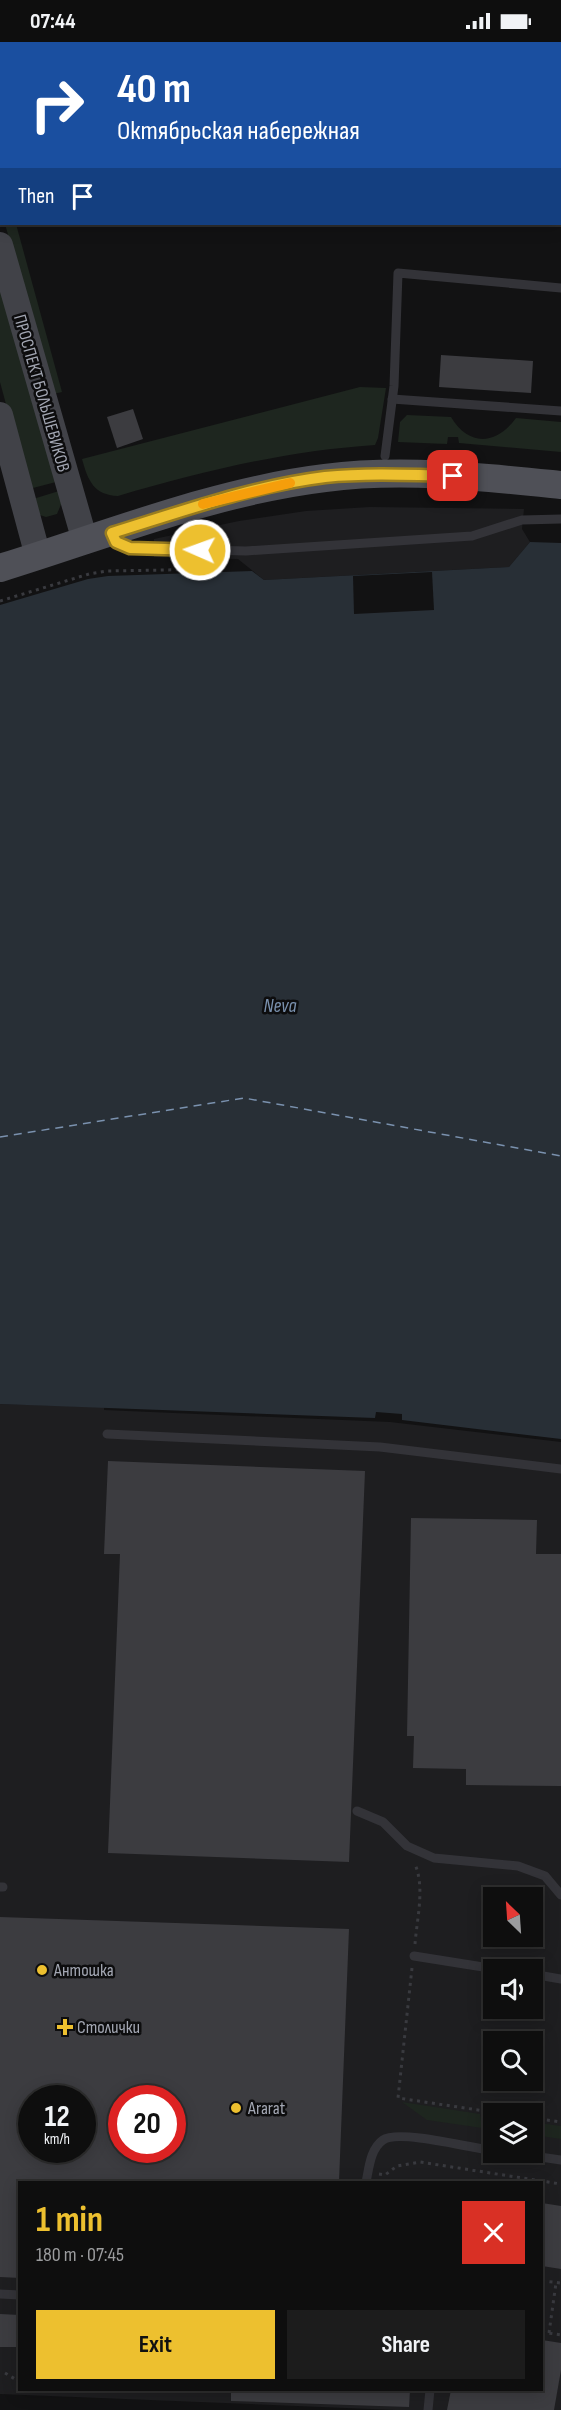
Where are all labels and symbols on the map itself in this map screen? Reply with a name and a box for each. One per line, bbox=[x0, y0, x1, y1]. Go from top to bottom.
street label: ПРОСПЕКТ БОЛЬШЕВИКОВ bbox=[9, 312, 74, 474]
pin bbox=[427, 450, 478, 501]
position arrow bbox=[168, 518, 232, 582]
water label: Neva bbox=[263, 994, 297, 1018]
north arrow bbox=[483, 1887, 543, 1947]
place label: Антошка bbox=[53, 1960, 114, 1981]
marker: Антошка bbox=[35, 1963, 49, 1977]
place label: Столички bbox=[77, 2017, 140, 2038]
marker: Столички bbox=[58, 2020, 72, 2034]
speed limit sign: 20 bbox=[108, 2085, 186, 2163]
place label: Ararat bbox=[247, 2098, 286, 2119]
marker: Ararat bbox=[229, 2101, 243, 2115]

